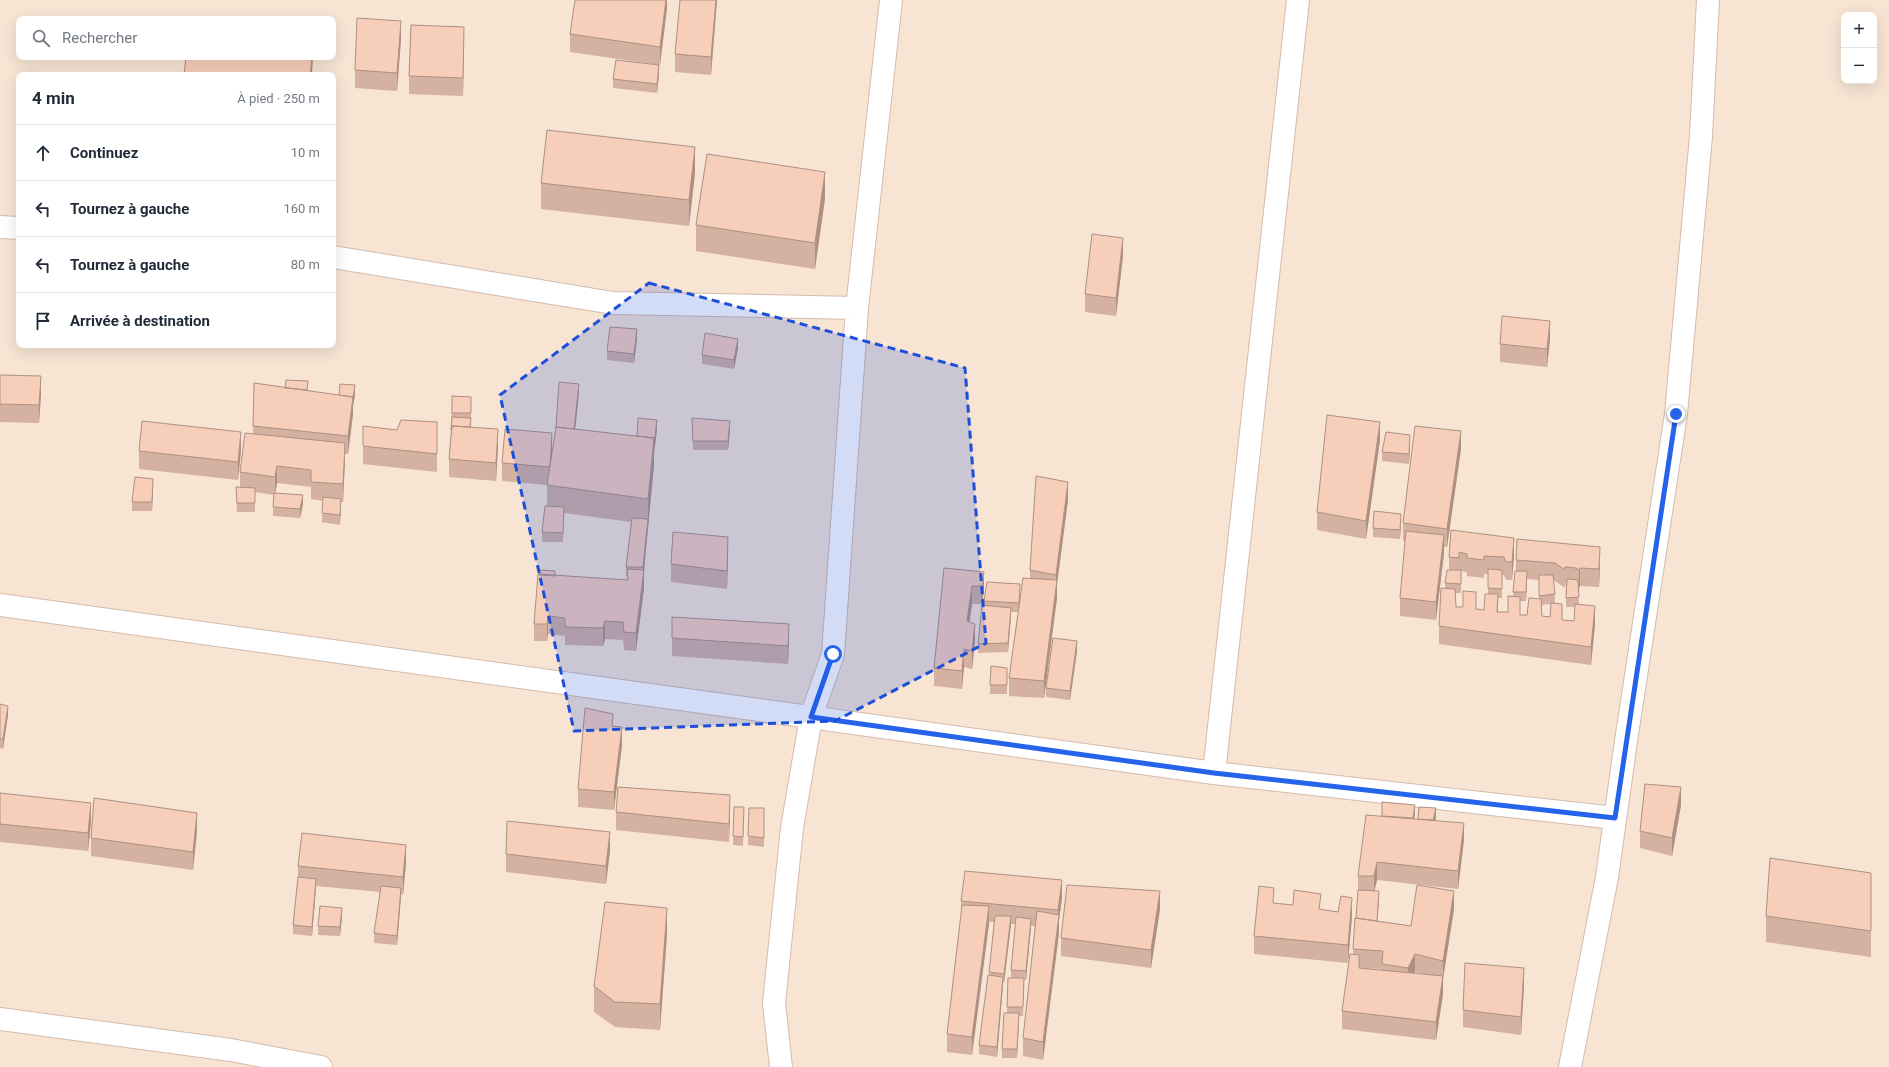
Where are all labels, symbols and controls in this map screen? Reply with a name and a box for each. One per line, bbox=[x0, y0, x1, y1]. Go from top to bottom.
map controls bbox=[1841, 12, 1877, 84]
button: + bbox=[1841, 12, 1877, 48]
search box bbox=[16, 16, 336, 60]
icon: search bbox=[30, 27, 52, 49]
text: Rechercher bbox=[62, 29, 137, 47]
button: − bbox=[1841, 48, 1877, 84]
text: 4 min bbox=[32, 88, 75, 108]
text: À pied · 250 m bbox=[237, 91, 320, 106]
icon: ahead bbox=[32, 142, 54, 164]
text: Continuez bbox=[70, 144, 138, 162]
text: 10 m bbox=[291, 145, 320, 160]
icon: left bbox=[32, 198, 54, 220]
text: Tournez à gauche bbox=[70, 200, 189, 218]
text: 160 m bbox=[283, 201, 320, 216]
icon: left bbox=[32, 254, 54, 276]
text: Tournez à gauche bbox=[70, 256, 189, 274]
text: 80 m bbox=[291, 257, 320, 272]
icon: arrive bbox=[32, 310, 54, 332]
text: Arrivée à destination bbox=[70, 312, 210, 330]
route end bbox=[1667, 405, 1685, 423]
route start bbox=[824, 645, 842, 663]

